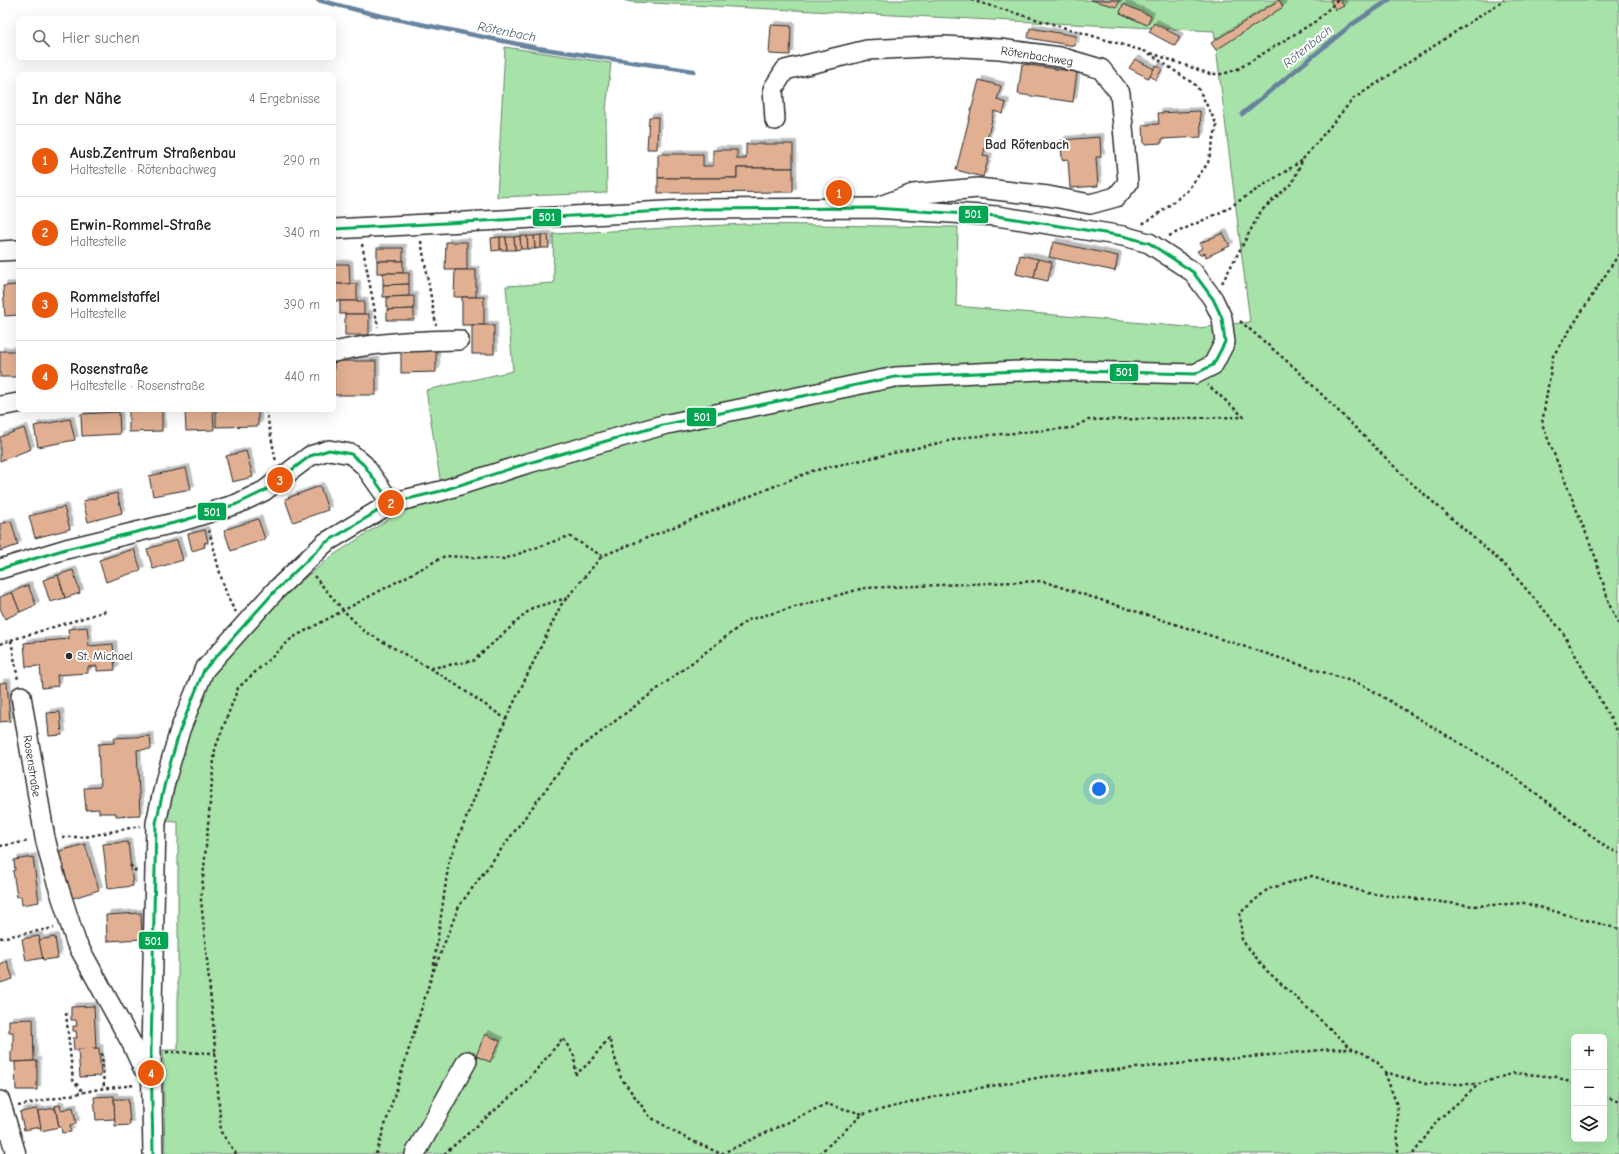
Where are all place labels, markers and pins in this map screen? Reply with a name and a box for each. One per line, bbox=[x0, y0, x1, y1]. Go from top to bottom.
pin: 1 bbox=[826, 178, 852, 208]
pin: 3 bbox=[267, 465, 293, 495]
pin: 2 bbox=[378, 488, 404, 518]
place label: St. Michael bbox=[77, 649, 133, 663]
marker: St. Michael bbox=[64, 651, 74, 661]
pin: 4 bbox=[138, 1058, 164, 1088]

